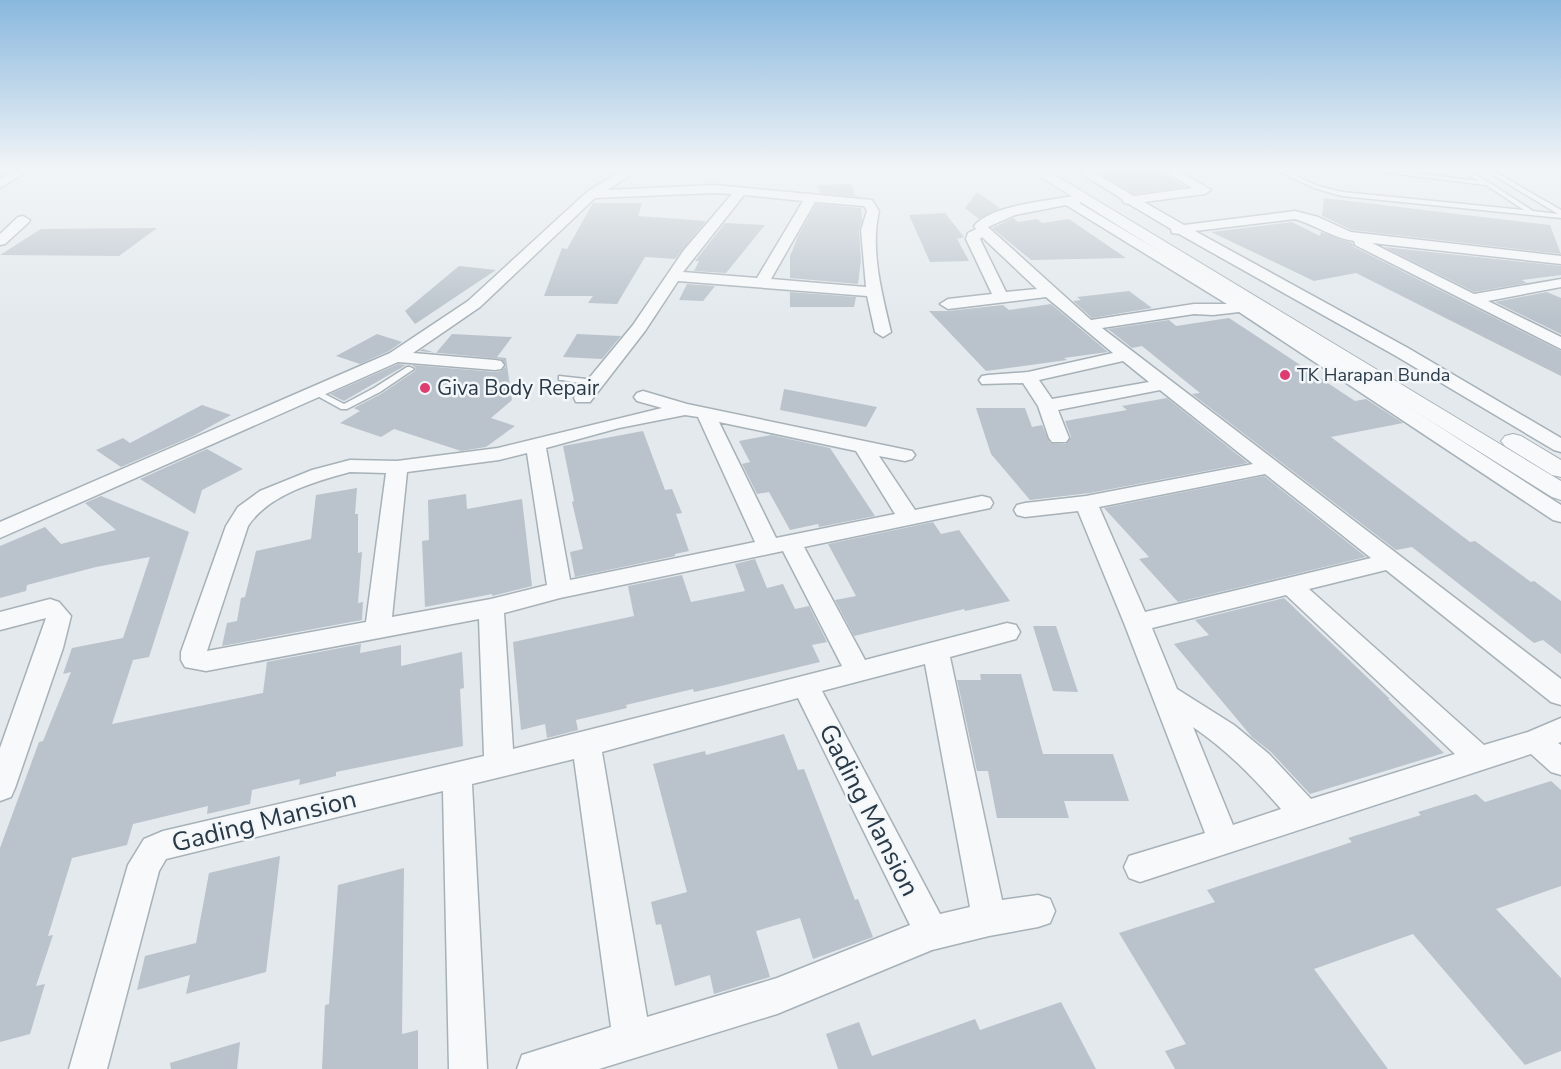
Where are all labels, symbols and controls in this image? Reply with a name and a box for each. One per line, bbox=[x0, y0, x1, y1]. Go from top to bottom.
place label: TK Harapan Bunda bbox=[1297, 363, 1450, 387]
marker: TK Harapan Bunda bbox=[1278, 368, 1292, 382]
place label: Giva Body Repair bbox=[437, 374, 600, 402]
marker: Giva Body Repair bbox=[418, 381, 432, 395]
street label: Gading Mansion bbox=[810, 718, 928, 902]
street label: Gading Mansion bbox=[168, 781, 360, 861]

